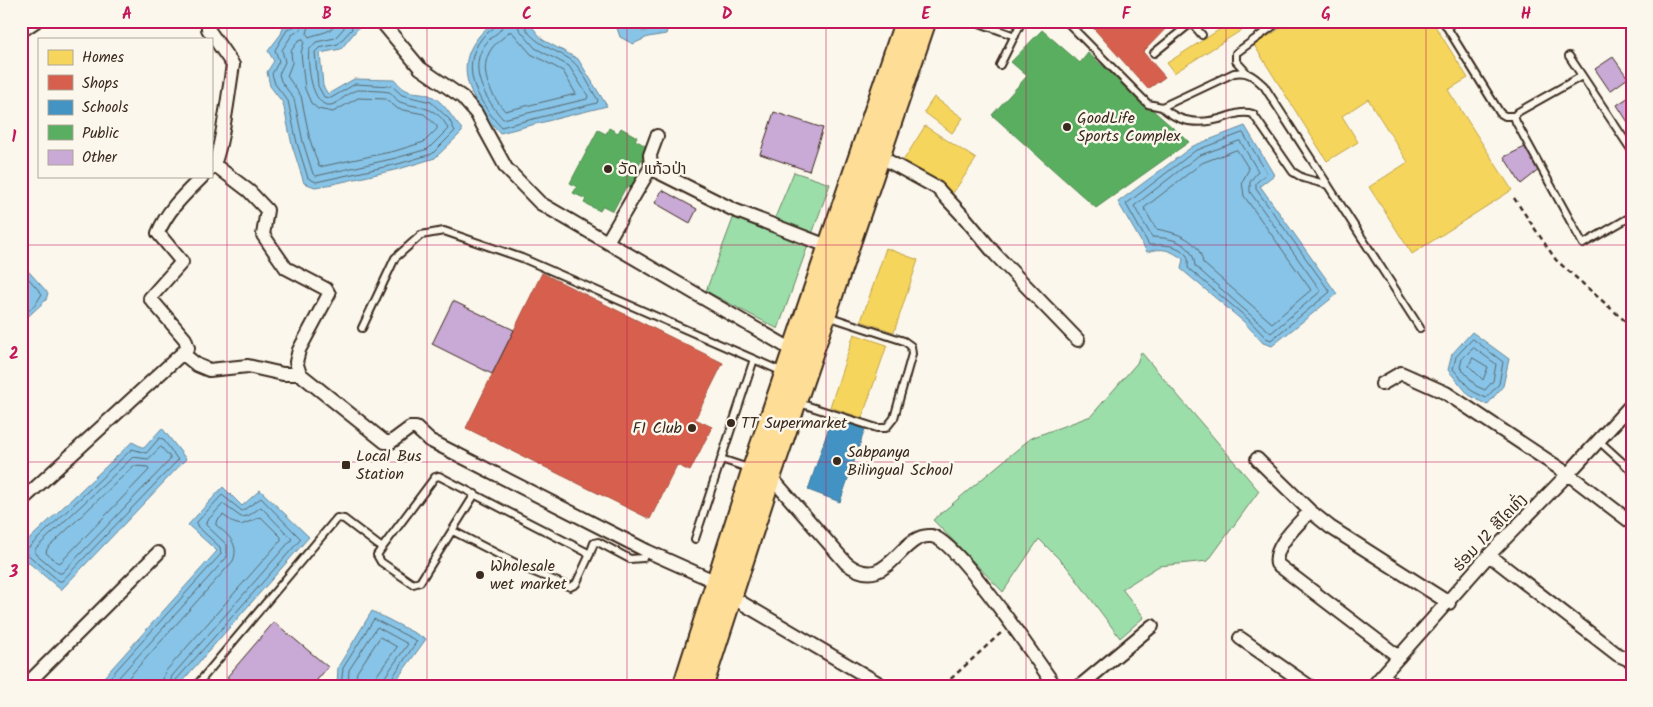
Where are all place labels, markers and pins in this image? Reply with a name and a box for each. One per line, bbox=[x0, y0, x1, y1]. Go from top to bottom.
place label: GoodLife Sports Complex bbox=[1077, 106, 1181, 149]
marker: GoodLife Sports Complex bbox=[1061, 121, 1073, 133]
place label: ວັດ ແກ້ວປ່າ bbox=[618, 157, 686, 182]
marker: ວັດ ແກ້ວປ່າ bbox=[602, 163, 614, 175]
place label: TT Supermarket bbox=[741, 411, 848, 436]
place label: F1 Club bbox=[633, 416, 683, 441]
marker: TT Supermarket bbox=[725, 417, 737, 429]
marker: F1 Club bbox=[686, 422, 698, 434]
place label: Sabpanya Bilingual School bbox=[847, 440, 953, 483]
place label: Local Bus Station bbox=[356, 444, 422, 487]
marker: Sabpanya Bilingual School bbox=[831, 455, 843, 467]
marker: Local Bus Station bbox=[340, 459, 352, 471]
place label: Wholesale wet market bbox=[490, 554, 568, 597]
marker: Wholesale wet market bbox=[474, 569, 486, 581]

